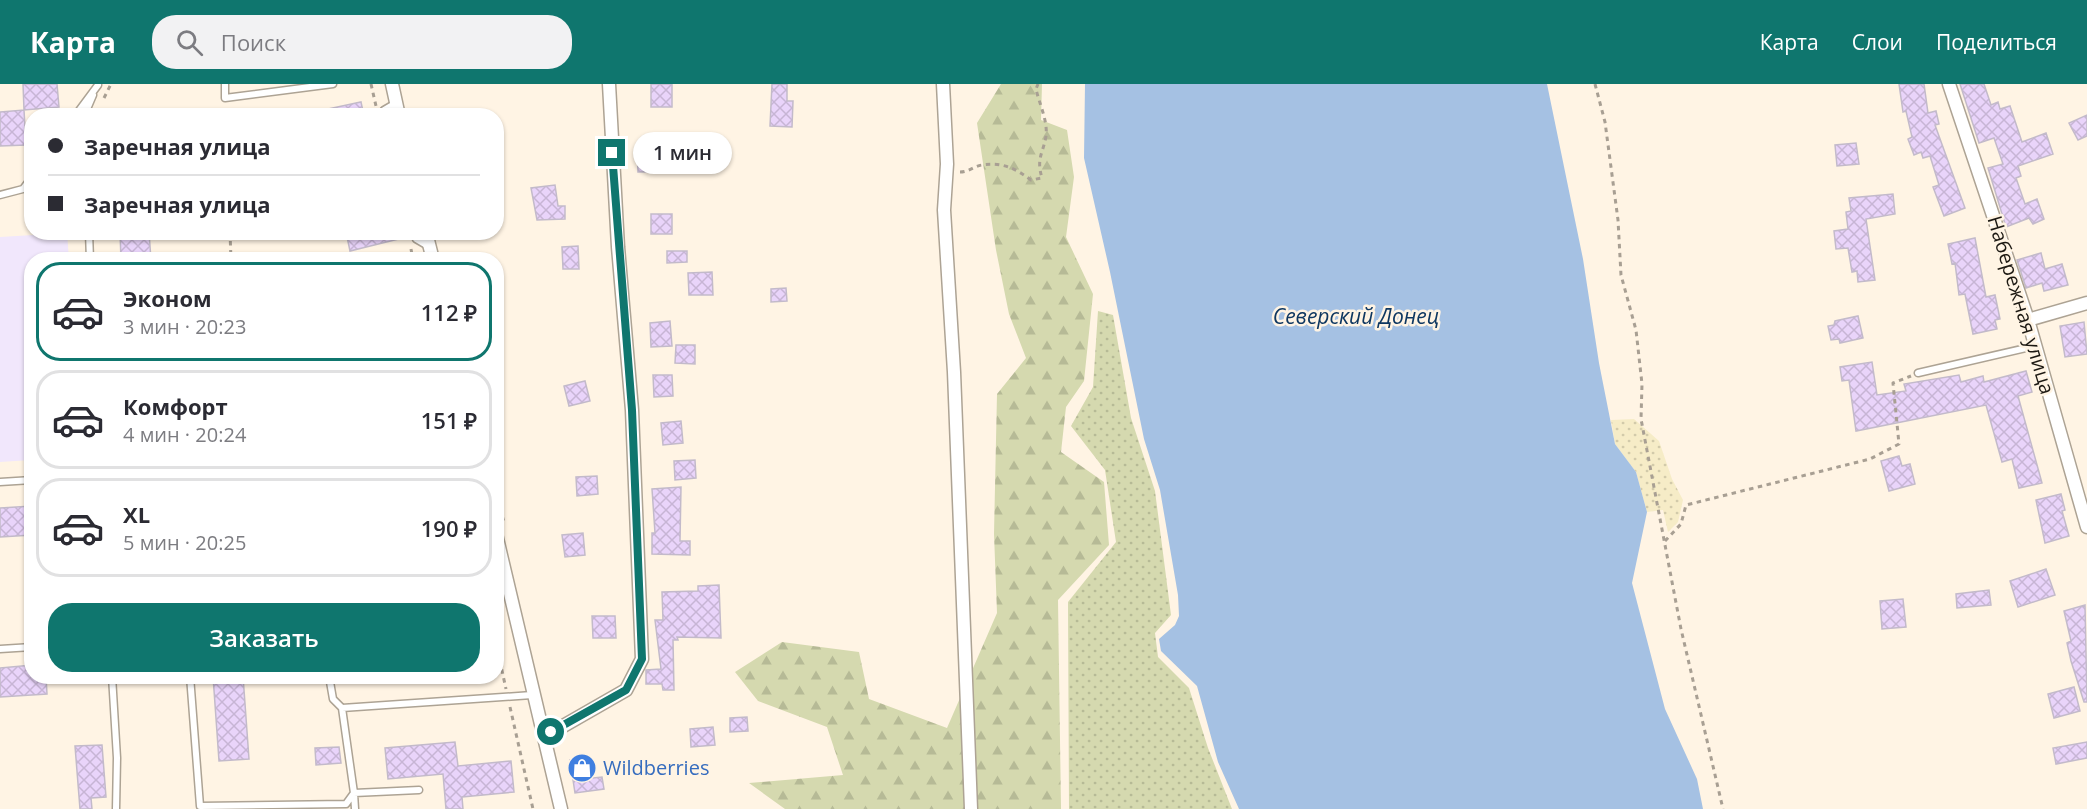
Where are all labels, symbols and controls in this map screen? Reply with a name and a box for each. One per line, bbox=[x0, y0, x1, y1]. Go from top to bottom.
search box bbox=[152, 15, 572, 69]
text: Карта bbox=[30, 23, 116, 61]
icon: search bbox=[173, 26, 206, 59]
text: Поиск bbox=[221, 27, 286, 57]
text: Карта bbox=[1760, 28, 1819, 56]
text: Слои bbox=[1852, 28, 1903, 56]
text: Поделиться bbox=[1936, 28, 2057, 56]
text: Заречная улица bbox=[84, 131, 270, 161]
callout: 1 мин bbox=[633, 132, 732, 174]
route end bbox=[598, 139, 625, 166]
text: 1 мин bbox=[653, 139, 712, 166]
text: Заречная улица bbox=[84, 189, 270, 219]
street label: Набережная улица bbox=[1982, 212, 2061, 397]
text: Эконом bbox=[123, 283, 212, 313]
icon: car bbox=[51, 285, 105, 339]
text: 112 ₽ bbox=[421, 297, 477, 327]
water label: Северский Донец bbox=[1273, 302, 1439, 330]
text: 3 мин · 20:23 bbox=[123, 313, 246, 340]
text: Комфорт bbox=[123, 391, 228, 421]
icon: car bbox=[51, 393, 105, 447]
text: 151 ₽ bbox=[421, 405, 477, 435]
text: 4 мин · 20:24 bbox=[123, 421, 246, 448]
text: XL bbox=[123, 499, 150, 529]
icon: car bbox=[51, 501, 105, 555]
text: 190 ₽ bbox=[421, 513, 477, 543]
text: 5 мин · 20:25 bbox=[123, 529, 246, 556]
button: Заказать bbox=[48, 603, 480, 672]
route start bbox=[537, 718, 564, 745]
shop icon: Wildberries bbox=[566, 752, 598, 784]
place label: Wildberries bbox=[603, 754, 709, 781]

